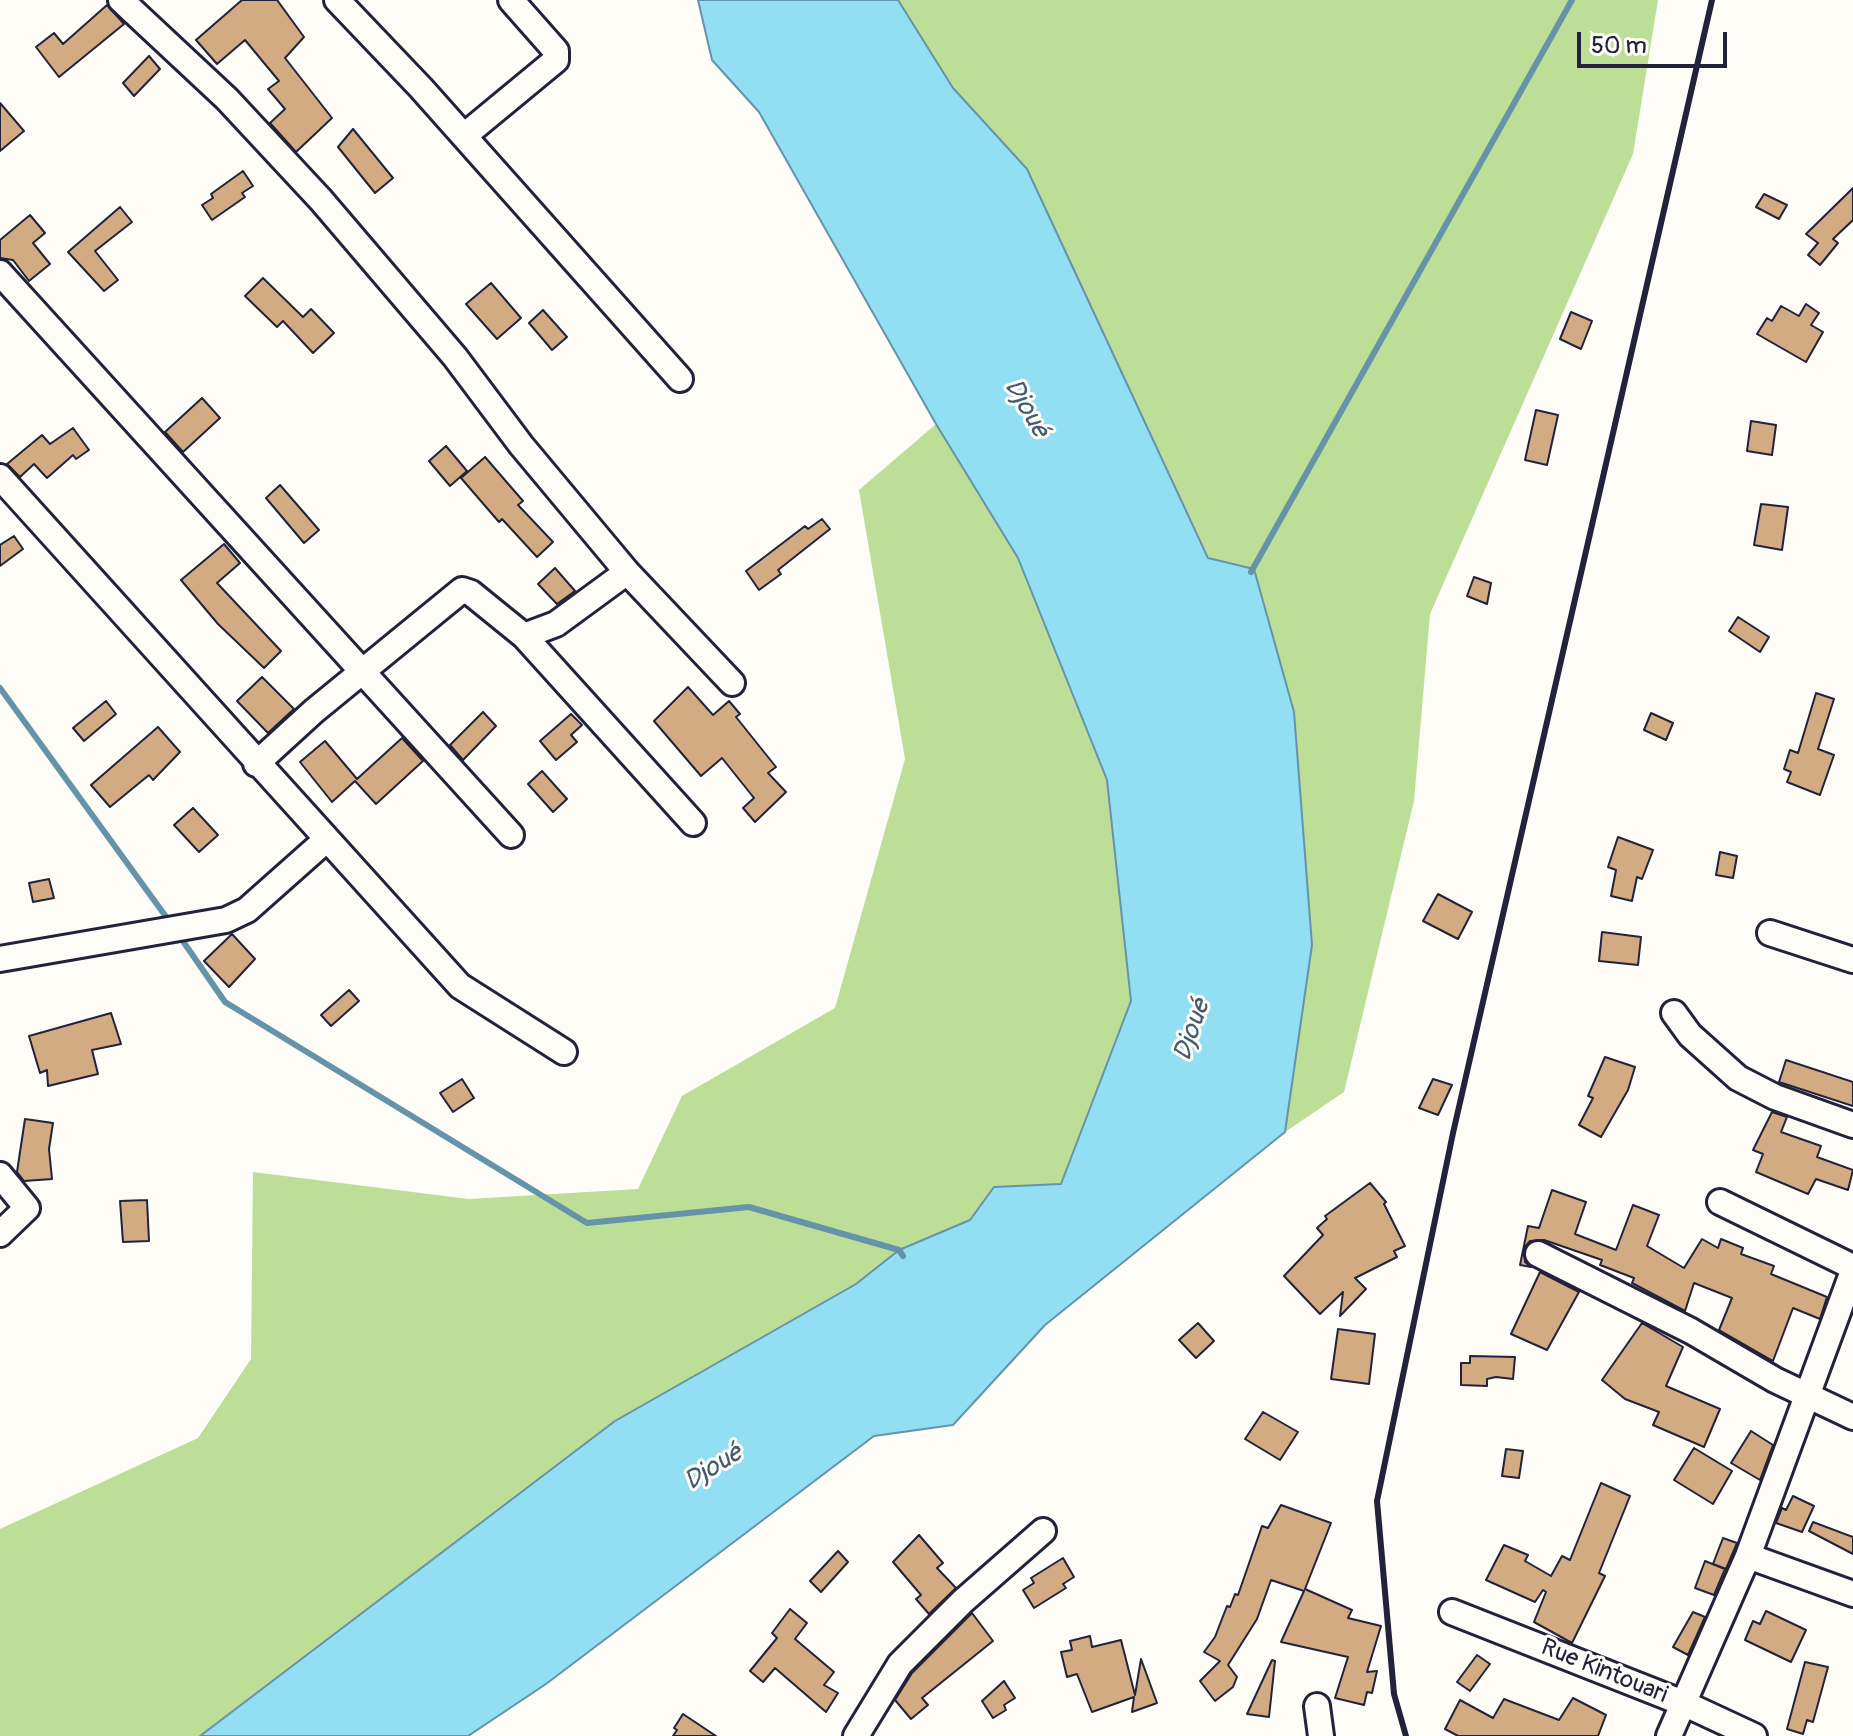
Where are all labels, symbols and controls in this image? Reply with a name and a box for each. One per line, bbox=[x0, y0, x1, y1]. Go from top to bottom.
scale bar bbox=[1581, 16, 1731, 66]
text: 50 m bbox=[1591, 31, 1647, 60]
water label: Djoué bbox=[997, 374, 1055, 444]
water label: Djoué bbox=[1168, 995, 1218, 1065]
water label: Djoué bbox=[679, 1438, 749, 1498]
street label: Rue Kintouari bbox=[1537, 1634, 1671, 1710]

